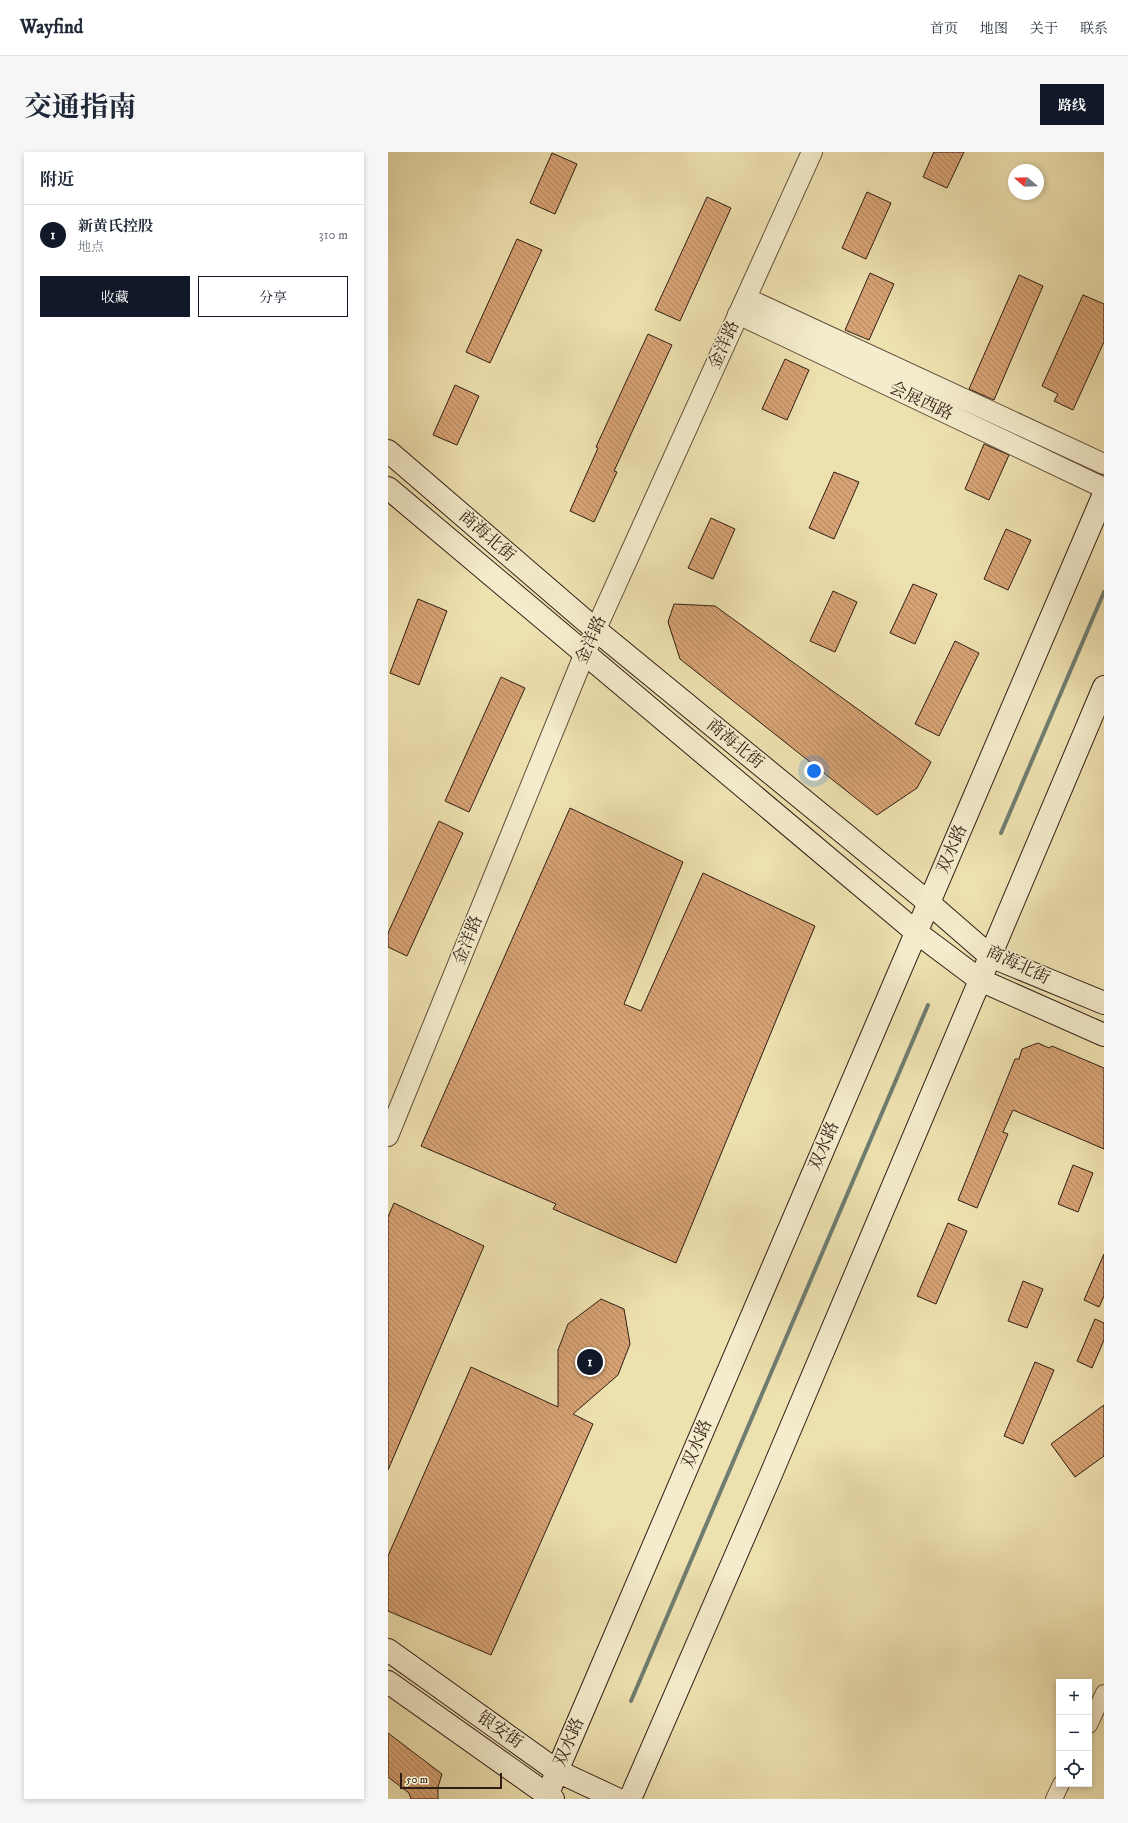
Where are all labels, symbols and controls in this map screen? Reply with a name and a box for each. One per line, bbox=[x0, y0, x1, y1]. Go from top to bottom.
text: Wayfind bbox=[20, 16, 83, 39]
text: 首页 bbox=[930, 20, 958, 38]
text: 地图 bbox=[980, 20, 1008, 38]
text: 关于 bbox=[1030, 20, 1058, 38]
text: 联系 bbox=[1080, 20, 1108, 38]
button: 路线 bbox=[1040, 84, 1104, 125]
text: 交通指南 bbox=[24, 90, 136, 125]
north arrow bbox=[1008, 164, 1044, 200]
text: 附近 bbox=[40, 169, 74, 191]
text: 新黄氏控股 bbox=[78, 217, 153, 236]
text: 1 bbox=[51, 227, 55, 243]
text: 310 m bbox=[319, 227, 348, 243]
text: 地点 bbox=[78, 239, 104, 255]
button: 收藏 bbox=[40, 276, 190, 317]
button: 分享 bbox=[198, 276, 348, 317]
street label: 金洋路 bbox=[704, 317, 744, 373]
street label: 会展西路 bbox=[886, 377, 956, 425]
street label: 商海北街 bbox=[454, 505, 520, 567]
street label: 金洋路 bbox=[571, 612, 611, 668]
street label: 商海北街 bbox=[702, 714, 768, 774]
your location bbox=[804, 761, 824, 781]
street label: 双水路 bbox=[932, 821, 972, 877]
street label: 金洋路 bbox=[448, 912, 488, 968]
street label: 商海北街 bbox=[983, 941, 1053, 989]
street label: 双水路 bbox=[804, 1118, 844, 1174]
pin: 1 bbox=[577, 1347, 603, 1377]
street label: 双水路 bbox=[677, 1416, 717, 1472]
map controls bbox=[1056, 1679, 1092, 1787]
button: + bbox=[1056, 1679, 1092, 1715]
street label: 银安街 bbox=[473, 1706, 527, 1754]
street label: 双水路 bbox=[549, 1714, 589, 1770]
button: − bbox=[1056, 1715, 1092, 1751]
button: locate bbox=[1056, 1751, 1092, 1787]
scale bar bbox=[400, 1771, 502, 1790]
text: 50 m bbox=[406, 1773, 428, 1787]

